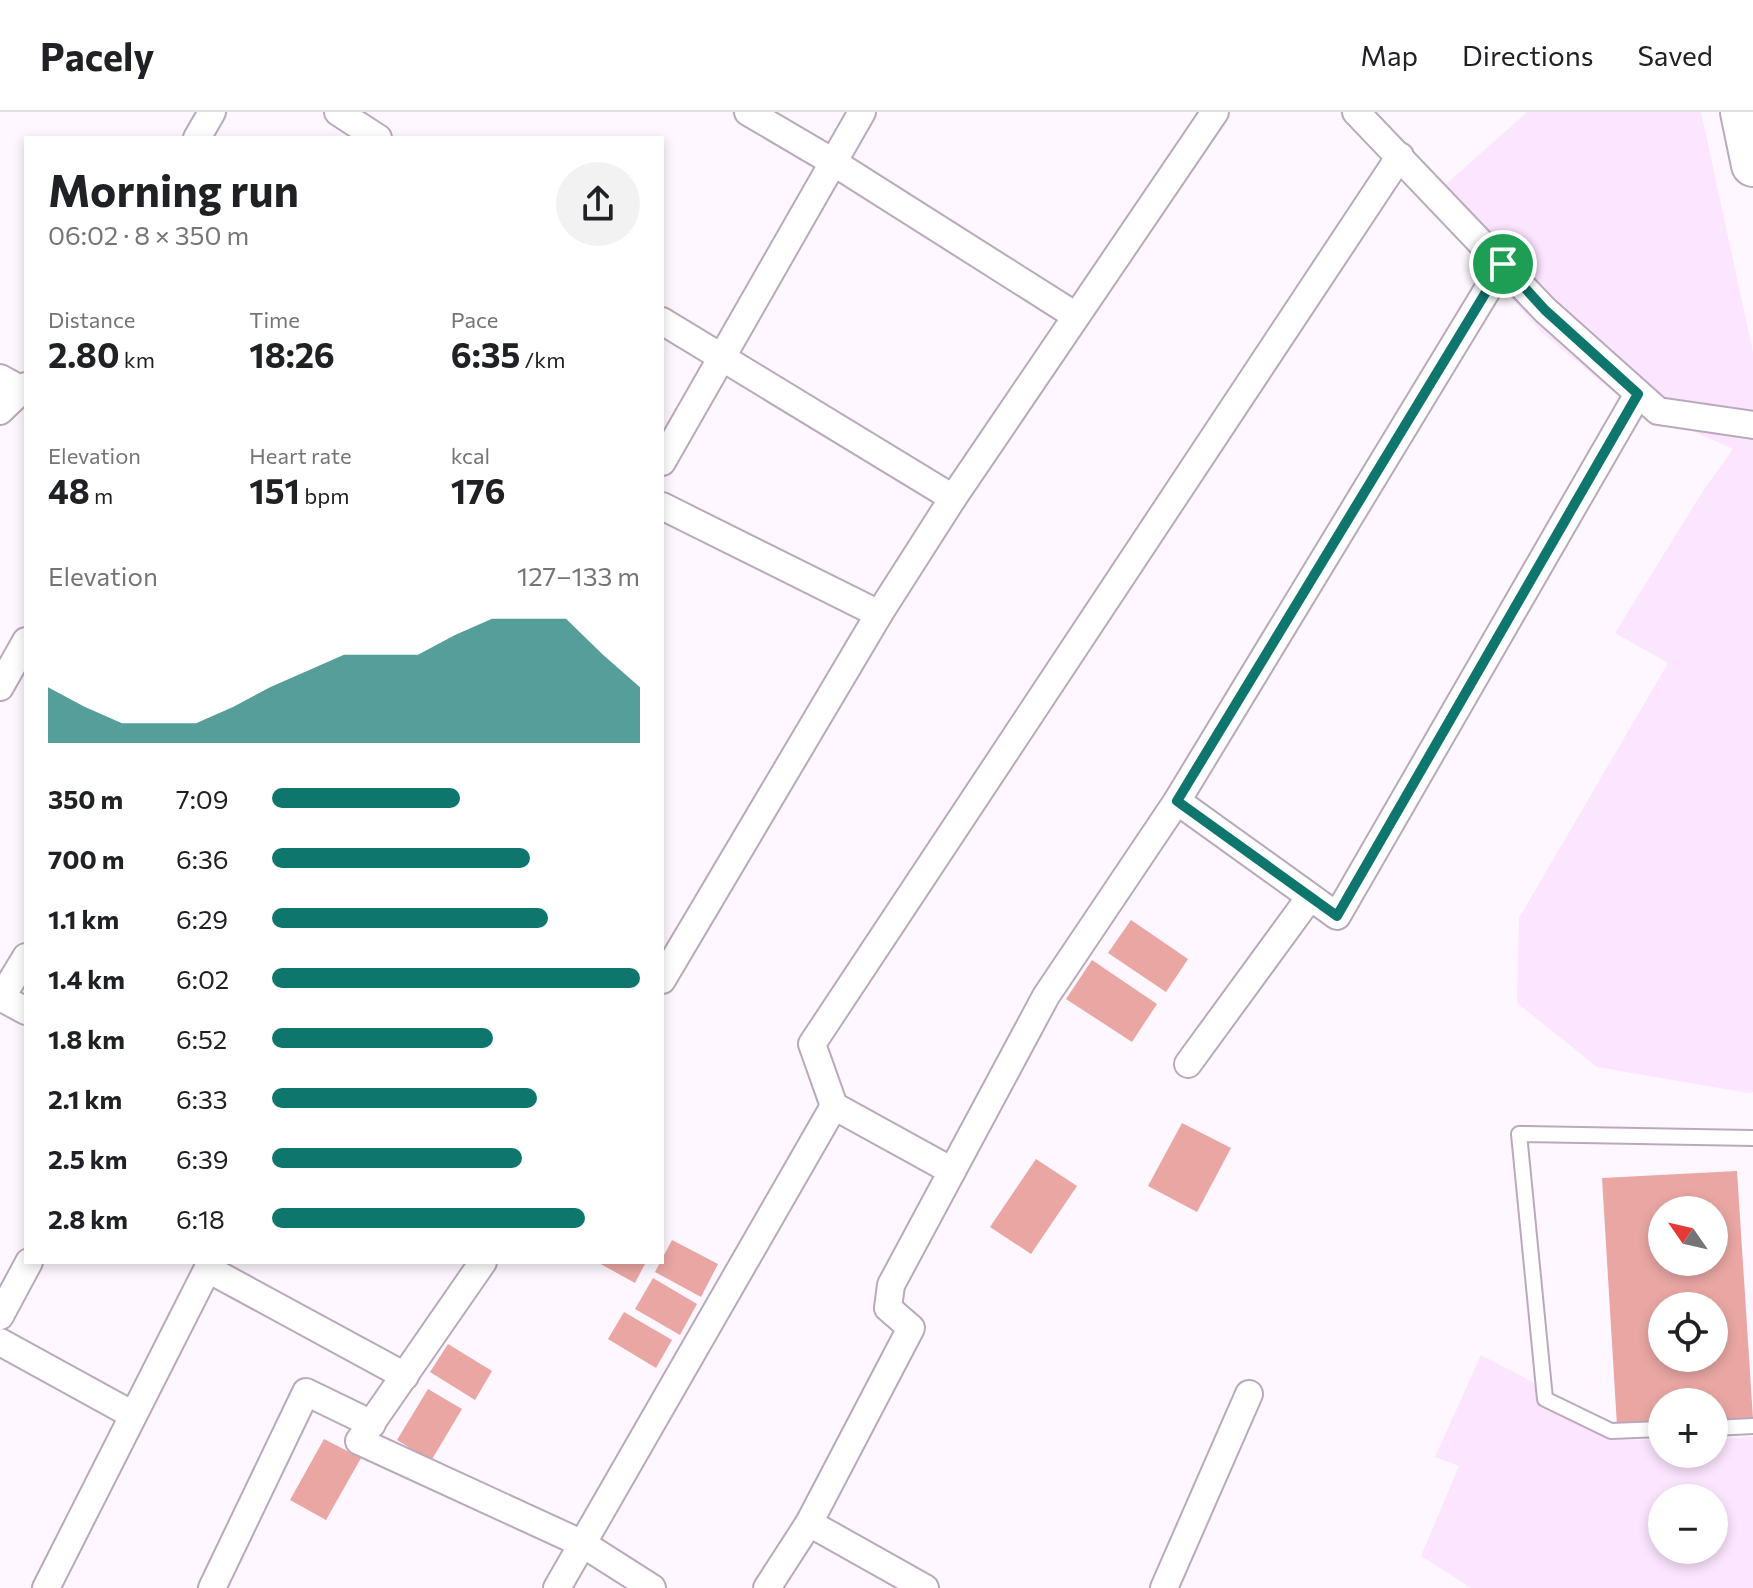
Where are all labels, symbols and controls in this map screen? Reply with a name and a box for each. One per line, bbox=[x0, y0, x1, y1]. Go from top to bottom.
text: Pacely bbox=[40, 32, 154, 79]
text: Map bbox=[1360, 38, 1418, 72]
text: Directions bbox=[1462, 38, 1593, 72]
text: Saved bbox=[1637, 38, 1713, 72]
text: Morning run bbox=[48, 162, 299, 216]
button: share bbox=[556, 162, 640, 246]
text: 06:02 · 8 × 350 m bbox=[48, 219, 249, 250]
pin bbox=[1469, 230, 1537, 298]
icon: arrive bbox=[1481, 242, 1525, 286]
text: Distance bbox=[48, 306, 135, 333]
text: Time bbox=[249, 306, 300, 333]
text: Pace bbox=[451, 306, 498, 333]
text: 2.80 bbox=[48, 333, 120, 375]
text: 18:26 bbox=[249, 333, 335, 375]
text: 6:35 bbox=[451, 333, 520, 375]
text: km bbox=[120, 346, 155, 373]
text: /km bbox=[520, 346, 565, 373]
text: Elevation bbox=[48, 442, 141, 469]
text: Heart rate bbox=[249, 442, 352, 469]
text: kcal bbox=[451, 442, 490, 469]
text: 48 bbox=[48, 469, 90, 511]
text: 151 bbox=[249, 469, 300, 511]
text: 176 bbox=[451, 469, 506, 511]
text: m bbox=[90, 482, 113, 509]
text: bpm bbox=[300, 482, 349, 509]
text: Elevation bbox=[48, 560, 158, 591]
text: 127–133 m bbox=[517, 560, 640, 591]
text: 350 m bbox=[48, 783, 123, 814]
text: 7:09 bbox=[176, 783, 229, 814]
text: 700 m bbox=[48, 843, 124, 874]
text: 6:36 bbox=[176, 843, 229, 874]
text: 1.1 km bbox=[48, 903, 119, 934]
text: 6:29 bbox=[176, 903, 228, 934]
text: 1.4 km bbox=[48, 963, 125, 994]
text: 6:02 bbox=[176, 963, 229, 994]
text: 1.8 km bbox=[48, 1023, 125, 1054]
text: 6:52 bbox=[176, 1023, 227, 1054]
text: 2.1 km bbox=[48, 1083, 122, 1114]
text: 6:33 bbox=[176, 1083, 228, 1114]
text: 2.5 km bbox=[48, 1143, 127, 1174]
text: 6:39 bbox=[176, 1143, 229, 1174]
north arrow bbox=[1648, 1196, 1728, 1276]
map controls bbox=[1648, 1196, 1728, 1564]
text: 2.8 km bbox=[48, 1203, 128, 1234]
text: 6:18 bbox=[176, 1203, 225, 1234]
button: locate bbox=[1648, 1292, 1728, 1372]
button: + bbox=[1648, 1388, 1728, 1468]
button: − bbox=[1648, 1484, 1728, 1564]

